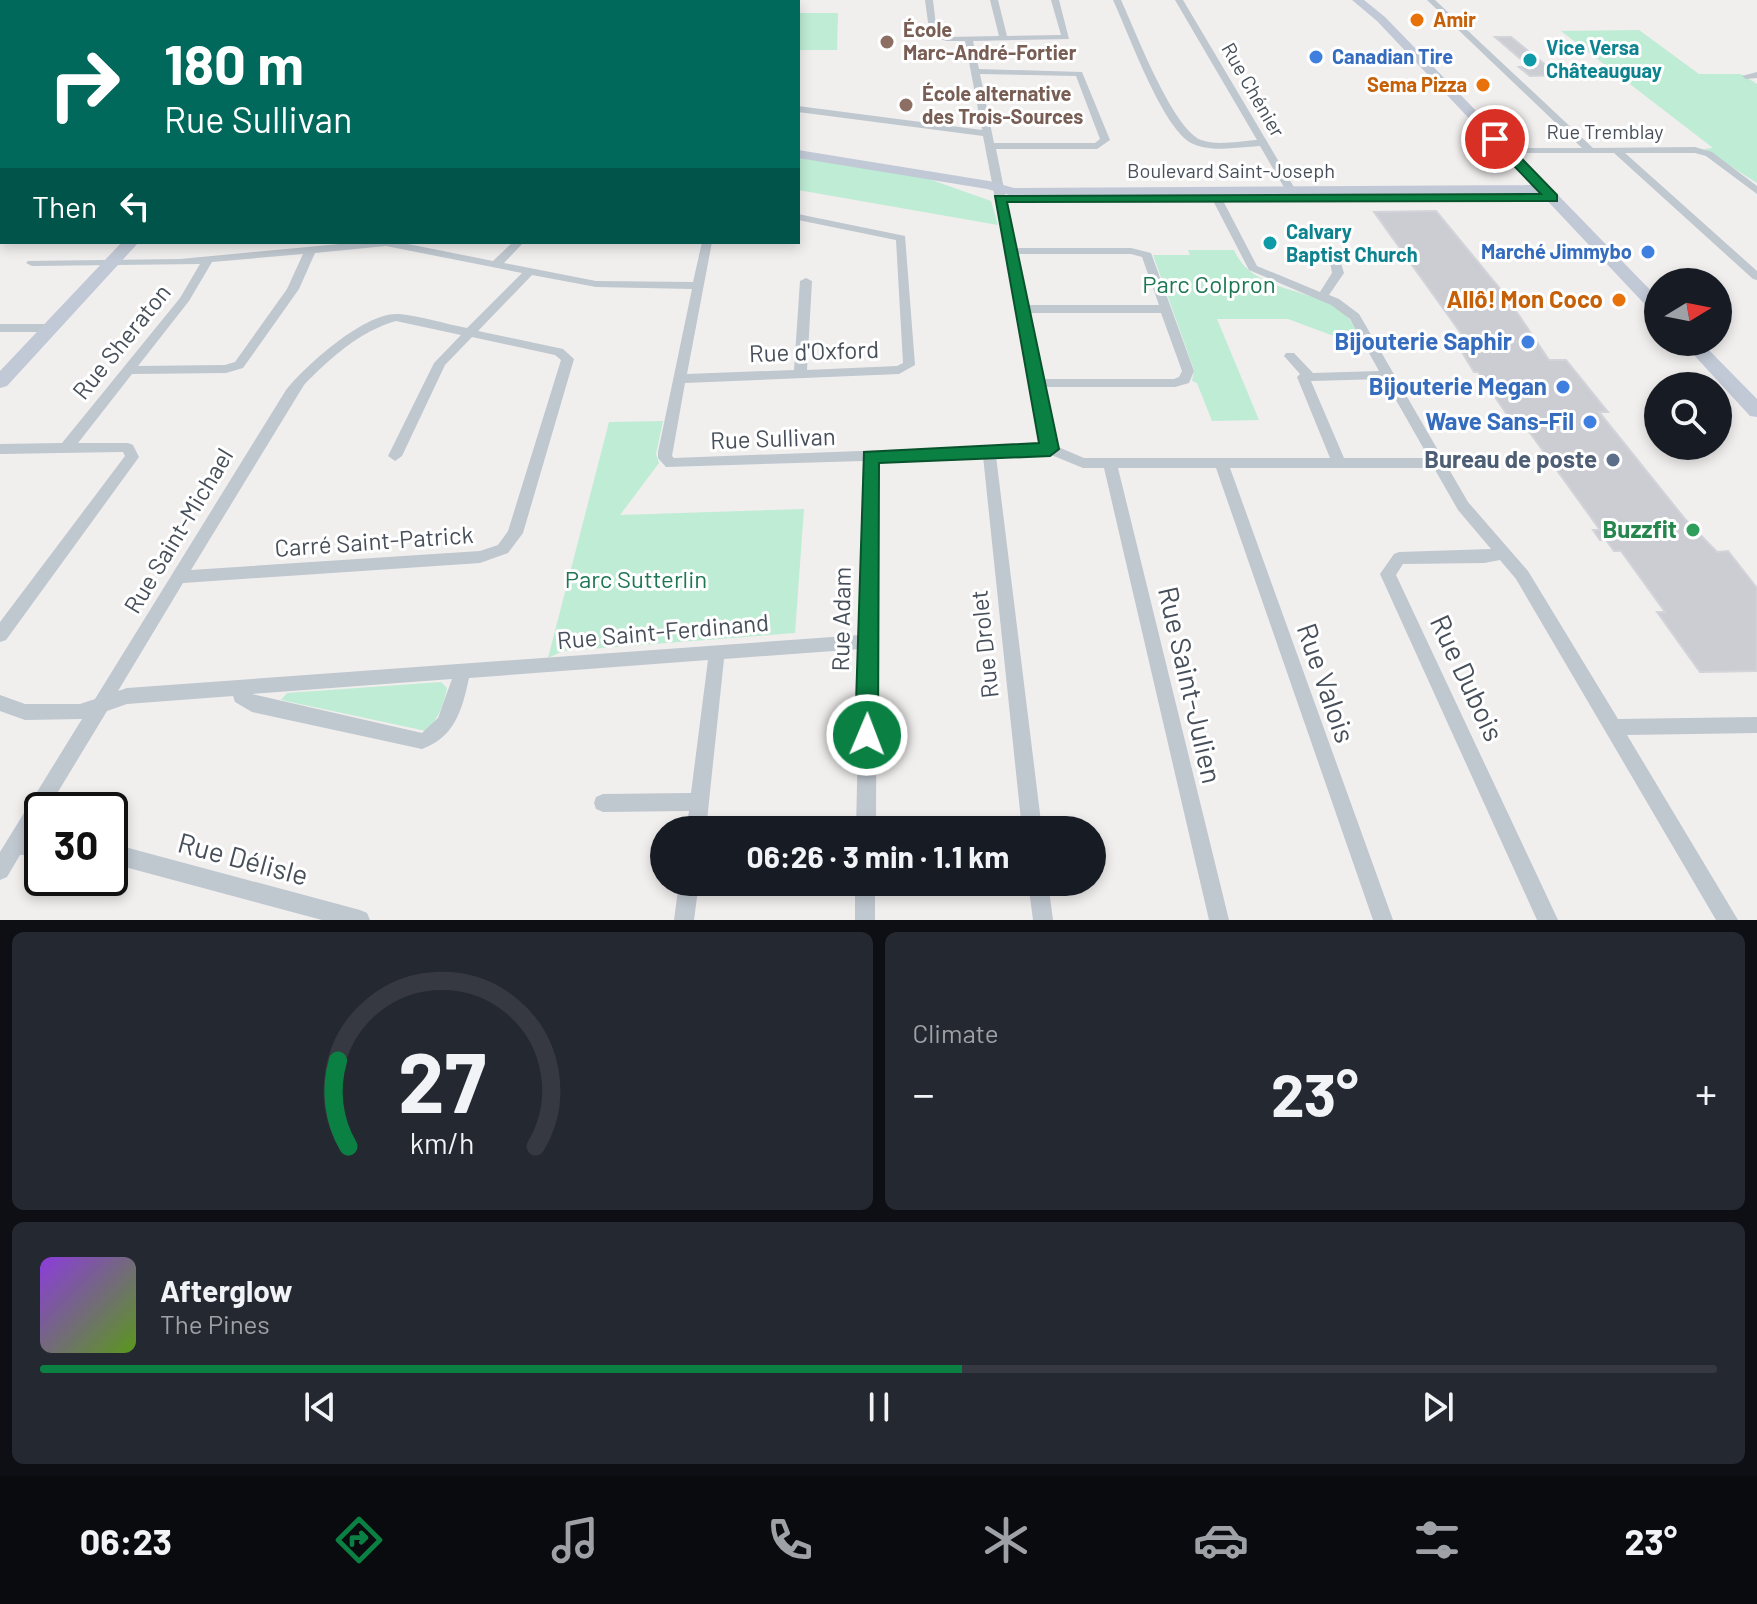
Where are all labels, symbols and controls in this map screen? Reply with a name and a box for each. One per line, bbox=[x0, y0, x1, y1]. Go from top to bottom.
place label: Amir bbox=[1433, 7, 1476, 31]
marker: Amir bbox=[1408, 11, 1426, 29]
place label: École Marc-André-Fortier bbox=[903, 17, 1077, 64]
text: 180 m bbox=[164, 29, 304, 96]
icon: right bbox=[32, 32, 136, 136]
marker: École Marc-André-Fortier bbox=[878, 33, 896, 51]
place label: Vice Versa Châteauguay bbox=[1546, 35, 1662, 82]
street label: Rue Chénier bbox=[1217, 38, 1290, 141]
place label: Canadian Tire bbox=[1332, 44, 1453, 68]
marker: Canadian Tire bbox=[1307, 48, 1325, 66]
marker: Vice Versa Châteauguay bbox=[1521, 51, 1539, 69]
place label: Sema Pizza bbox=[1367, 72, 1467, 96]
marker: Sema Pizza bbox=[1474, 76, 1492, 94]
place label: École alternative des Trois-Sources bbox=[922, 81, 1083, 128]
marker: École alternative des Trois-Sources bbox=[897, 96, 915, 114]
text: Rue Sullivan bbox=[164, 97, 352, 140]
pin bbox=[1461, 105, 1529, 173]
icon: arrive bbox=[1473, 117, 1517, 161]
street label: Rue Tremblay bbox=[1546, 119, 1664, 143]
street label: Boulevard Saint-Joseph bbox=[1127, 158, 1335, 182]
icon: left bbox=[113, 184, 157, 228]
text: Then bbox=[32, 188, 97, 224]
place label: Calvary Baptist Church bbox=[1286, 219, 1418, 266]
marker: Calvary Baptist Church bbox=[1261, 234, 1279, 252]
place label: Marché Jimmybo bbox=[1481, 239, 1632, 263]
marker: Marché Jimmybo bbox=[1639, 243, 1657, 261]
north arrow bbox=[1644, 268, 1732, 356]
map controls bbox=[1644, 268, 1732, 460]
park label: Parc Colpron bbox=[1142, 269, 1276, 298]
street label: Rue Sheraton bbox=[66, 278, 176, 405]
place label: Allô! Mon Coco bbox=[1446, 284, 1603, 313]
marker: Allô! Mon Coco bbox=[1610, 291, 1628, 309]
place label: Bijouterie Saphir bbox=[1334, 326, 1512, 355]
marker: Bijouterie Saphir bbox=[1519, 333, 1537, 351]
street label: Rue d'Oxford bbox=[748, 334, 879, 367]
place label: Bijouterie Megan bbox=[1369, 371, 1547, 400]
button: search bbox=[1644, 372, 1732, 460]
marker: Bijouterie Megan bbox=[1554, 378, 1572, 396]
place label: Wave Sans-Fil bbox=[1425, 406, 1574, 435]
marker: Wave Sans-Fil bbox=[1581, 413, 1599, 431]
street label: Rue Sullivan bbox=[710, 421, 836, 454]
street label: Rue Saint-Michael bbox=[117, 442, 238, 618]
place label: Bureau de poste bbox=[1424, 444, 1597, 473]
marker: Bureau de poste bbox=[1604, 451, 1622, 469]
place label: Buzzfit bbox=[1603, 514, 1677, 543]
street label: Carré Saint-Patrick bbox=[274, 519, 474, 562]
marker: Buzzfit bbox=[1684, 521, 1702, 539]
park label: Parc Sutterlin bbox=[565, 564, 707, 593]
street label: Rue Adam bbox=[825, 566, 856, 672]
street label: Rue Saint-Julien bbox=[1152, 583, 1230, 787]
street label: Rue Drolet bbox=[963, 589, 1004, 700]
street label: Rue Saint-Ferdinand bbox=[556, 607, 770, 654]
street label: Rue Dubois bbox=[1424, 609, 1512, 746]
street label: Rue Valois bbox=[1291, 618, 1363, 747]
position arrow bbox=[825, 693, 909, 777]
speed limit sign: 30 bbox=[24, 792, 128, 896]
street label: Rue Délisle bbox=[174, 824, 312, 892]
text: 06:26 · 3 min · 1.1 km bbox=[747, 838, 1009, 874]
text: Climate bbox=[913, 1017, 999, 1048]
text: 27 bbox=[398, 1030, 486, 1130]
text: 23° bbox=[1271, 1057, 1359, 1129]
text: − bbox=[913, 1066, 935, 1119]
text: + bbox=[1695, 1066, 1717, 1119]
text: km/h bbox=[410, 1125, 475, 1160]
text: Afterglow bbox=[160, 1272, 293, 1308]
text: The Pines bbox=[160, 1308, 270, 1339]
icon: previous bbox=[298, 1385, 342, 1429]
icon: pause bbox=[857, 1385, 901, 1429]
icon: next bbox=[1416, 1385, 1460, 1429]
icon: directions bbox=[331, 1512, 387, 1568]
icon: music bbox=[547, 1512, 603, 1568]
icon: phone bbox=[762, 1512, 818, 1568]
icon: climate bbox=[978, 1512, 1034, 1568]
icon: car bbox=[1193, 1512, 1249, 1568]
icon: filters bbox=[1409, 1512, 1465, 1568]
text: 06:23 bbox=[80, 1519, 172, 1562]
text: 23° bbox=[1625, 1519, 1677, 1562]

